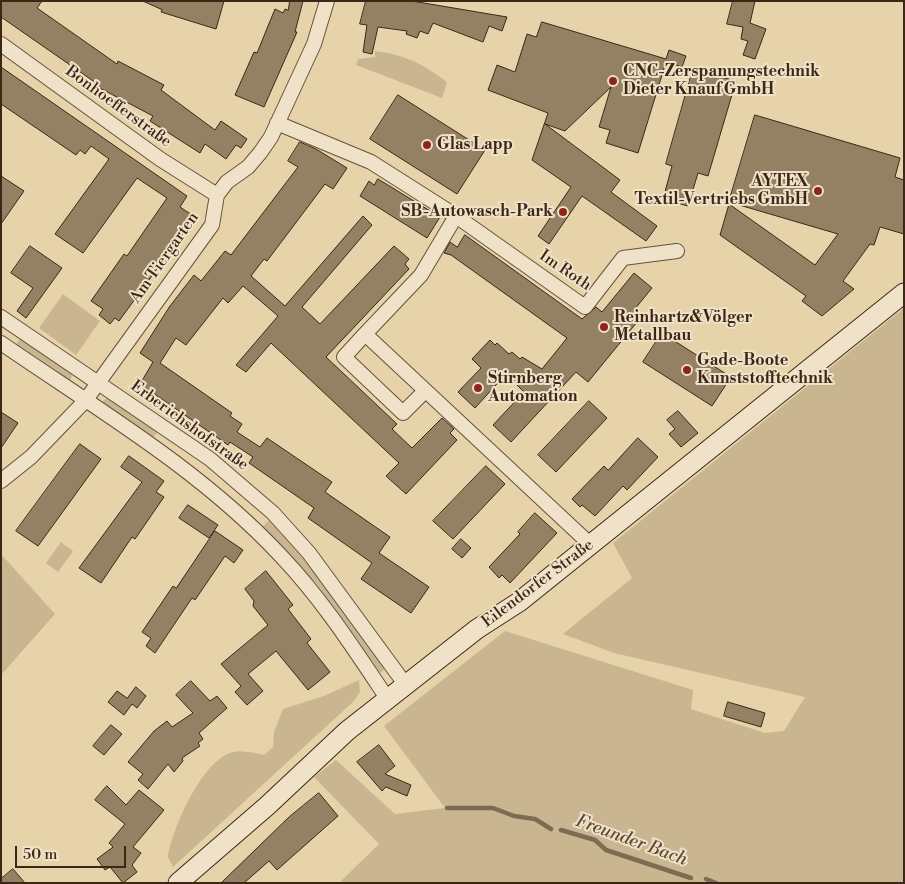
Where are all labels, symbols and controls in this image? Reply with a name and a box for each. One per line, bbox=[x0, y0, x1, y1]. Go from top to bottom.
street label: Bonhoefferstraße bbox=[61, 62, 175, 152]
place label: CNC-Zerspanungstechnik Dieter Knauf GmbH bbox=[623, 62, 820, 100]
marker: CNC-Zerspanungstechnik Dieter Knauf GmbH bbox=[607, 75, 619, 87]
place label: Glas Lapp bbox=[437, 135, 513, 155]
marker: Glas Lapp bbox=[421, 139, 433, 151]
place label: AYTEX Textil-Vertriebs GmbH bbox=[635, 172, 808, 210]
marker: AYTEX Textil-Vertriebs GmbH bbox=[812, 185, 824, 197]
place label: SB-Autowasch-Park bbox=[401, 202, 553, 222]
marker: SB-Autowasch-Park bbox=[557, 206, 569, 218]
street label: Am Tiergarten bbox=[127, 209, 203, 307]
street label: Im Roth bbox=[535, 247, 595, 295]
place label: Reinhartz&Völger Metallbau bbox=[614, 308, 753, 346]
marker: Reinhartz&Völger Metallbau bbox=[598, 321, 610, 333]
place label: Gade-Boote Kunststofftechnik bbox=[697, 351, 833, 389]
marker: Gade-Boote Kunststofftechnik bbox=[681, 364, 693, 376]
place label: Stirnberg Automation bbox=[488, 369, 578, 407]
street label: Erberichshofstraße bbox=[126, 377, 252, 475]
marker: Stirnberg Automation bbox=[472, 382, 484, 394]
street label: Eilendorfer Straße bbox=[478, 536, 598, 632]
water label: Freunder Bach bbox=[572, 811, 690, 871]
scale bar bbox=[18, 836, 129, 868]
text: 50 m bbox=[23, 845, 57, 864]

